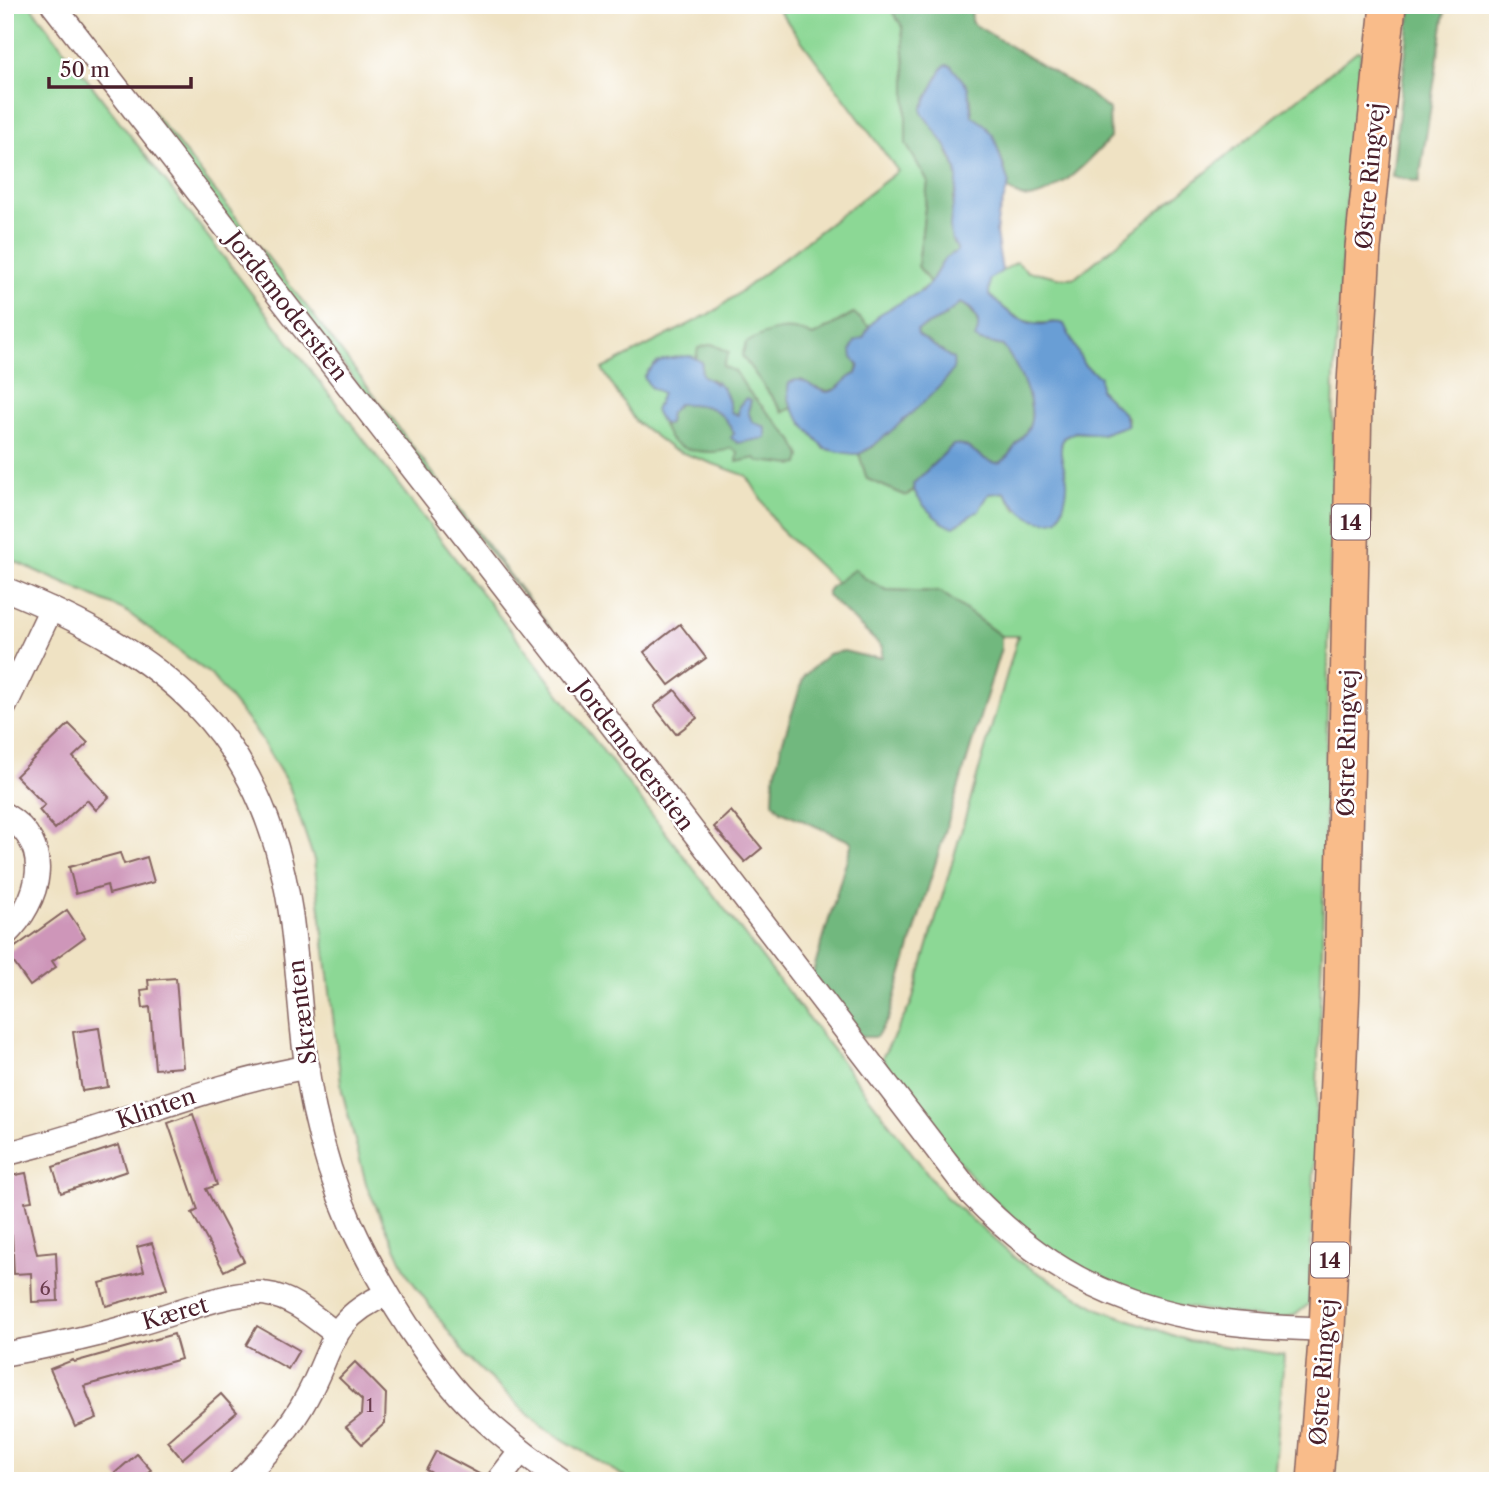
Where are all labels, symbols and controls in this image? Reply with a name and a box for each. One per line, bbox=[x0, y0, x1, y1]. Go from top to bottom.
scale bar bbox=[49, 46, 191, 90]
text: 50 m bbox=[60, 57, 110, 82]
street label: Østre Ringvej bbox=[1350, 101, 1390, 251]
street label: Jordemoderstien bbox=[218, 223, 354, 387]
road number: 14 bbox=[1332, 504, 1370, 540]
street label: Østre Ringvej bbox=[1332, 669, 1362, 817]
street label: Jordemoderstien bbox=[566, 671, 700, 836]
street label: Skrænten bbox=[282, 958, 322, 1066]
street label: Klinten bbox=[113, 1081, 199, 1135]
road number: 14 bbox=[1311, 1242, 1349, 1278]
house number: 6 bbox=[39, 1277, 51, 1300]
street label: Kæret bbox=[139, 1290, 211, 1336]
street label: Østre Ringvej bbox=[1304, 1298, 1342, 1446]
house number: 1 bbox=[366, 1394, 374, 1417]

